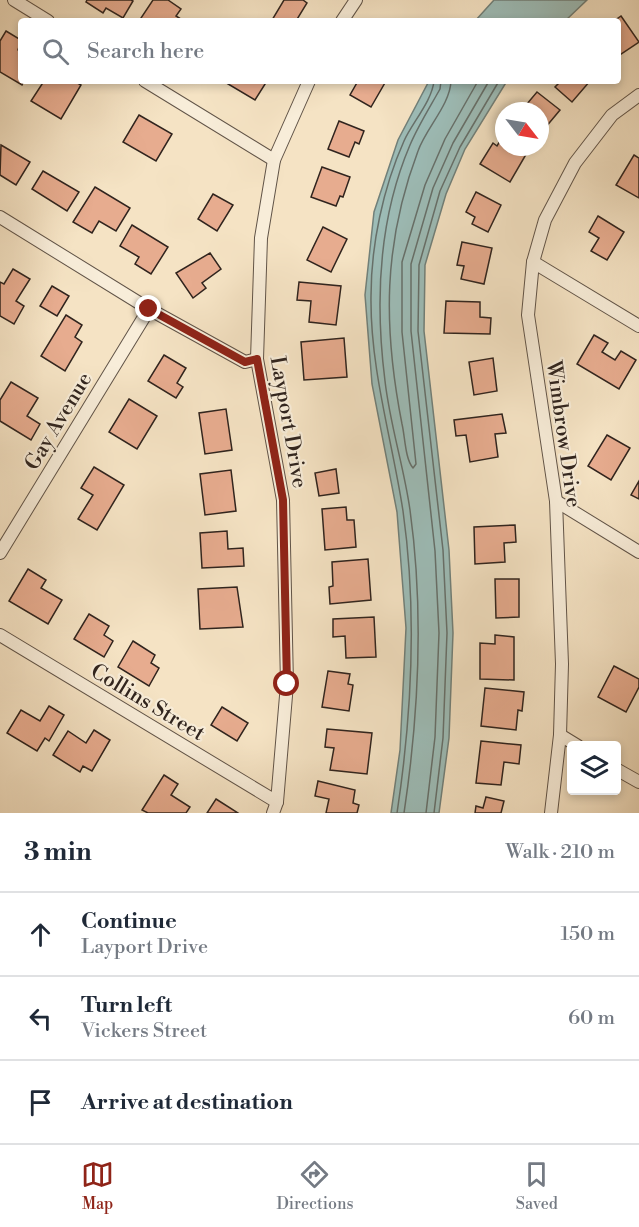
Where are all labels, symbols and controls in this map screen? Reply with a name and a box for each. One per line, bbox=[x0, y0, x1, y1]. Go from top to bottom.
search box bbox=[18, 18, 621, 84]
icon: search bbox=[39, 35, 72, 68]
text: Search here bbox=[87, 38, 204, 65]
north arrow bbox=[495, 102, 549, 156]
route end bbox=[135, 295, 161, 321]
street label: Layport Drive bbox=[264, 354, 312, 490]
street label: Wimbrow Drive bbox=[540, 358, 586, 509]
street label: Gay Avenue bbox=[19, 368, 98, 475]
street label: Collins Street bbox=[86, 659, 210, 747]
route start bbox=[273, 670, 299, 696]
map controls bbox=[567, 741, 621, 795]
button: layers bbox=[567, 741, 621, 795]
text: 3 min bbox=[24, 836, 92, 868]
text: Walk · 210 m bbox=[506, 840, 615, 865]
text: Continue bbox=[81, 908, 177, 935]
icon: ahead bbox=[24, 918, 57, 951]
text: 150 m bbox=[560, 922, 615, 947]
text: Layport Drive bbox=[81, 935, 208, 960]
text: Turn left bbox=[81, 992, 172, 1019]
icon: left bbox=[24, 1002, 57, 1035]
text: 60 m bbox=[568, 1006, 615, 1031]
text: Vickers Street bbox=[81, 1019, 207, 1044]
icon: arrive bbox=[24, 1086, 57, 1119]
text: Arrive at destination bbox=[81, 1089, 293, 1116]
tab: Map bbox=[81, 1158, 114, 1214]
tab: Directions bbox=[276, 1158, 354, 1214]
tab: Saved bbox=[516, 1158, 558, 1214]

